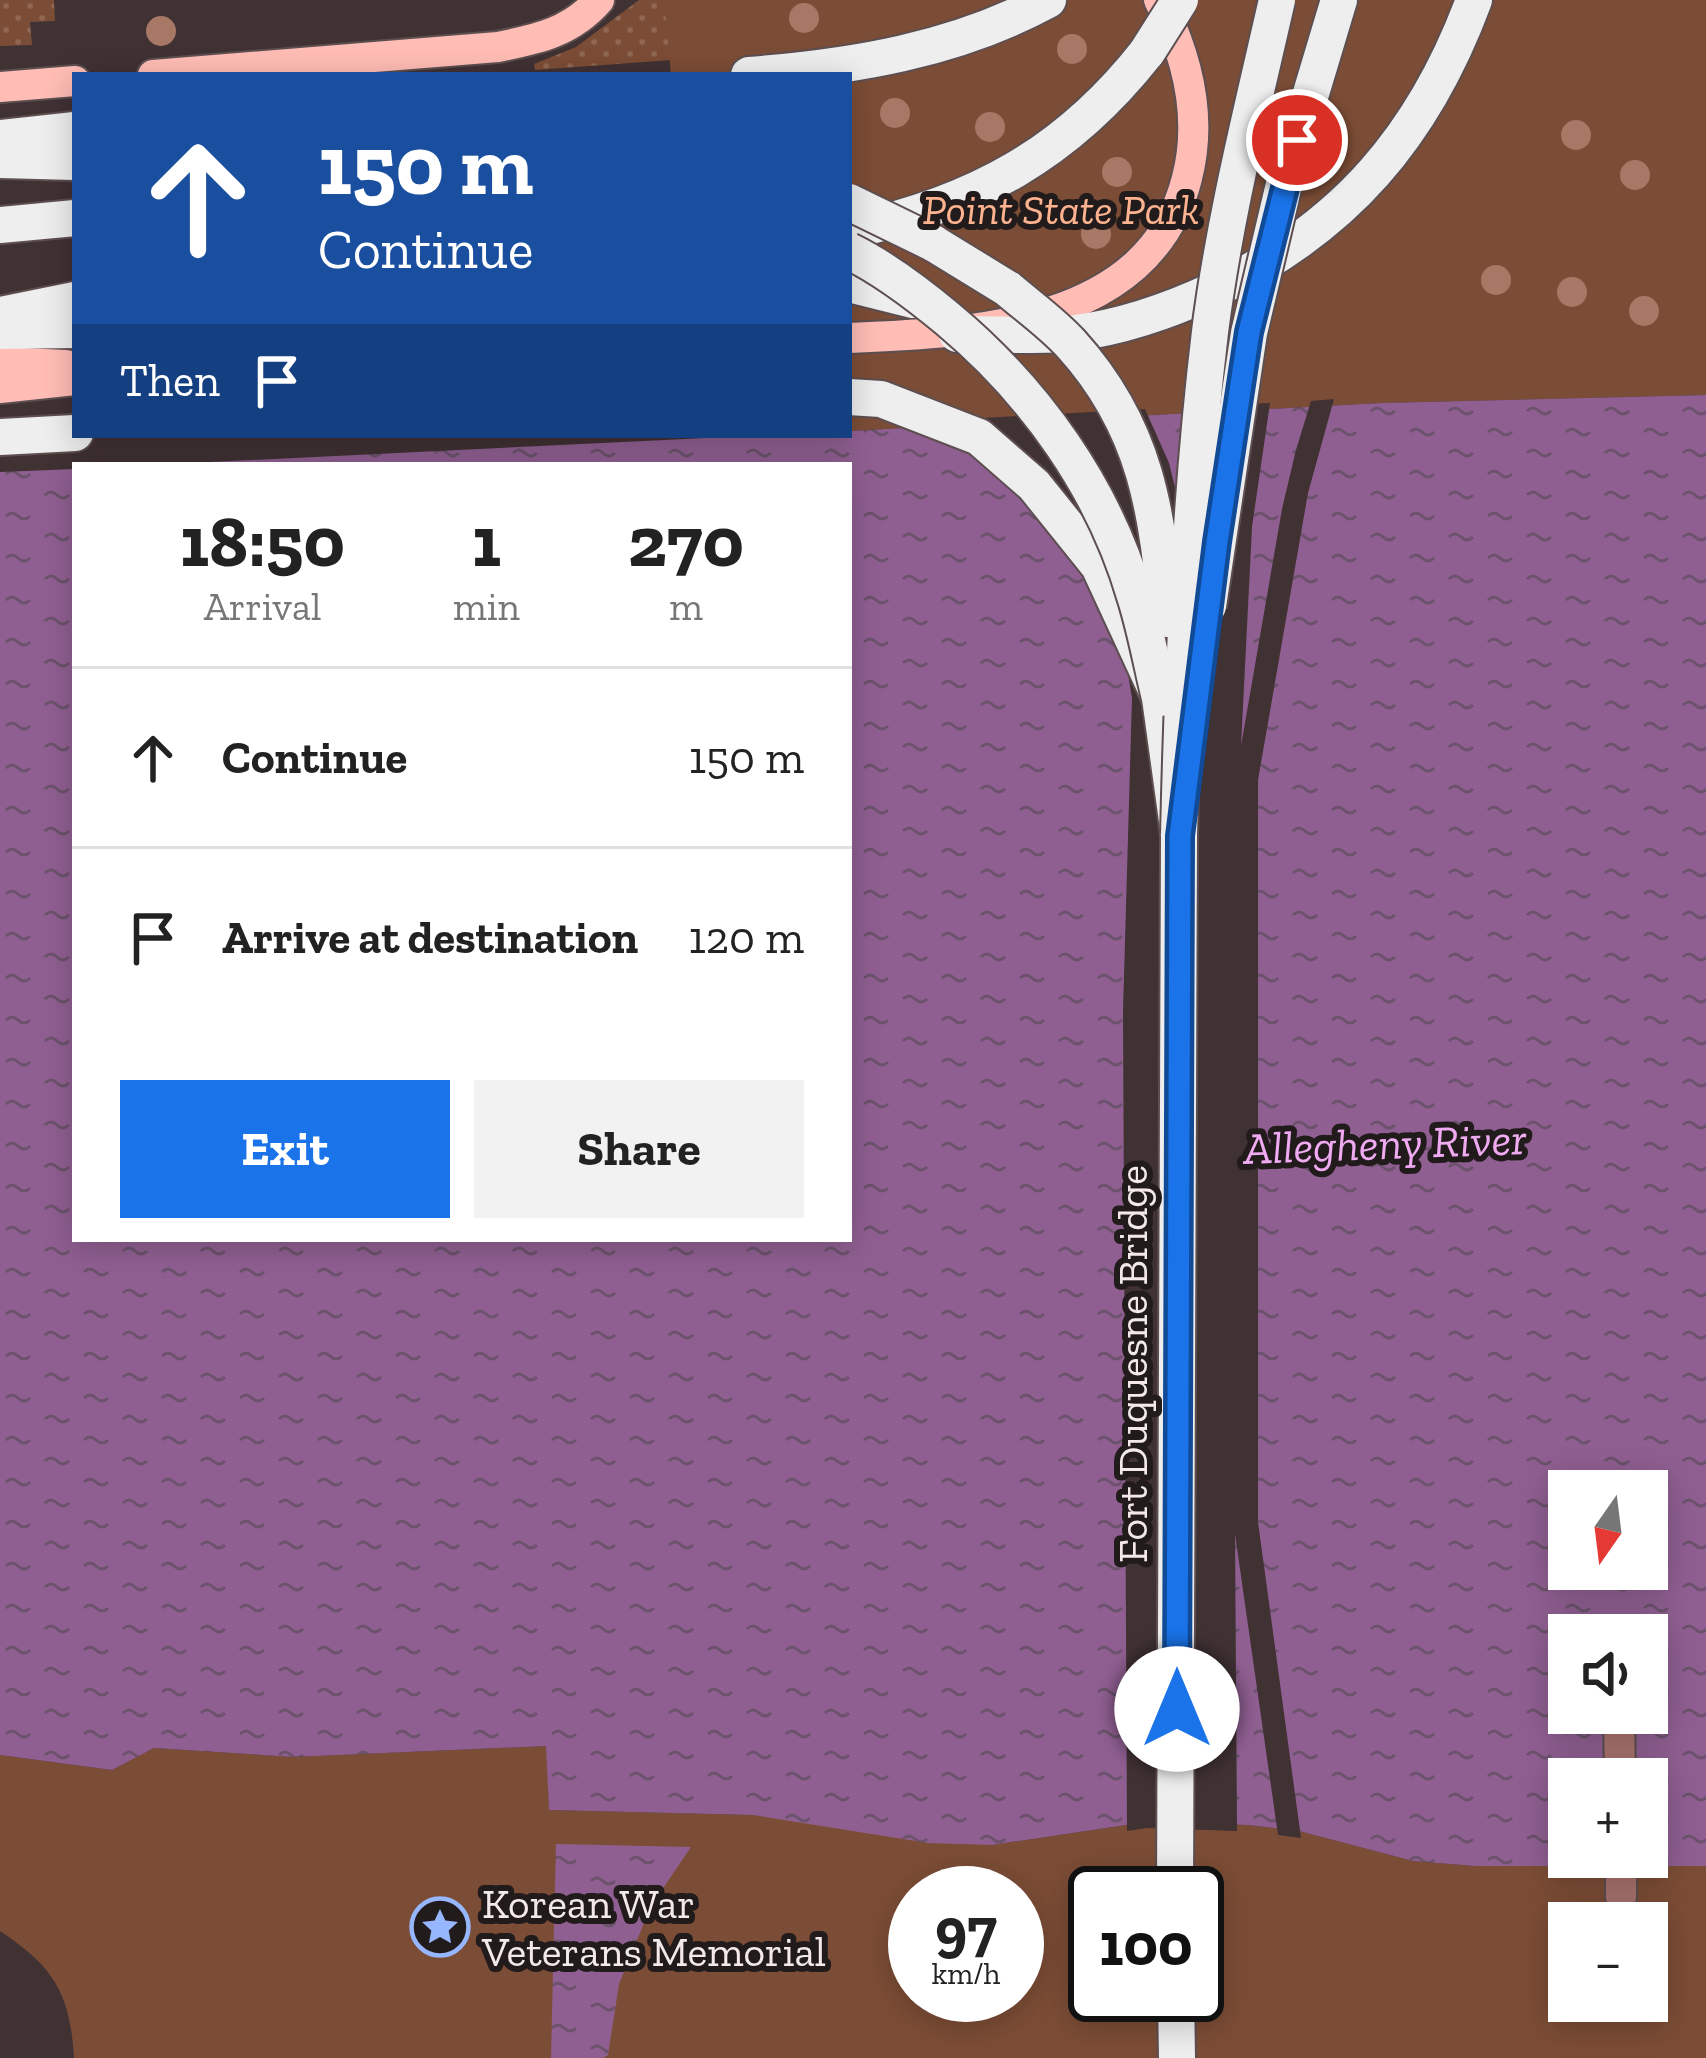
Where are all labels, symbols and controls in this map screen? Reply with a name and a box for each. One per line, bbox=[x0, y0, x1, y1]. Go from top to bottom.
pin bbox=[1246, 89, 1348, 191]
icon: arrive bbox=[1264, 107, 1330, 173]
text: 150 m bbox=[318, 115, 533, 216]
icon: ahead bbox=[120, 120, 276, 276]
park label: Point State Park bbox=[923, 184, 1199, 235]
text: Continue bbox=[318, 217, 533, 282]
icon: arrive bbox=[244, 348, 310, 414]
text: Then bbox=[120, 354, 220, 408]
text: 18:50 bbox=[180, 498, 345, 584]
text: 1 bbox=[472, 498, 501, 584]
text: 270 bbox=[628, 498, 744, 584]
text: Arrival bbox=[204, 583, 321, 630]
text: min bbox=[453, 583, 520, 630]
text: m bbox=[669, 583, 703, 630]
icon: ahead bbox=[120, 725, 186, 791]
text: Continue bbox=[222, 731, 407, 785]
text: 150 m bbox=[689, 731, 804, 785]
icon: arrive bbox=[120, 905, 186, 971]
text: Arrive at destination bbox=[222, 911, 638, 965]
text: 120 m bbox=[689, 911, 804, 965]
button: Exit bbox=[120, 1080, 450, 1218]
button: Share bbox=[474, 1080, 804, 1218]
water label: Allegheny River bbox=[1241, 1112, 1528, 1176]
street label: Fort Duquesne Bridge bbox=[1107, 1165, 1158, 1563]
north arrow bbox=[1548, 1470, 1668, 1590]
map controls bbox=[1548, 1470, 1668, 2022]
button: sound bbox=[1548, 1614, 1668, 1734]
position arrow bbox=[1114, 1646, 1240, 1772]
button: + bbox=[1548, 1758, 1668, 1878]
speed limit sign: 100 bbox=[1068, 1866, 1224, 2022]
place label: Korean War Veterans Memorial bbox=[481, 1878, 826, 1977]
text: 97 bbox=[935, 1893, 997, 1965]
place icon: Korean War Veterans Memorial bbox=[409, 1896, 471, 1958]
button: − bbox=[1548, 1902, 1668, 2022]
text: km/h bbox=[932, 1956, 1000, 1992]

